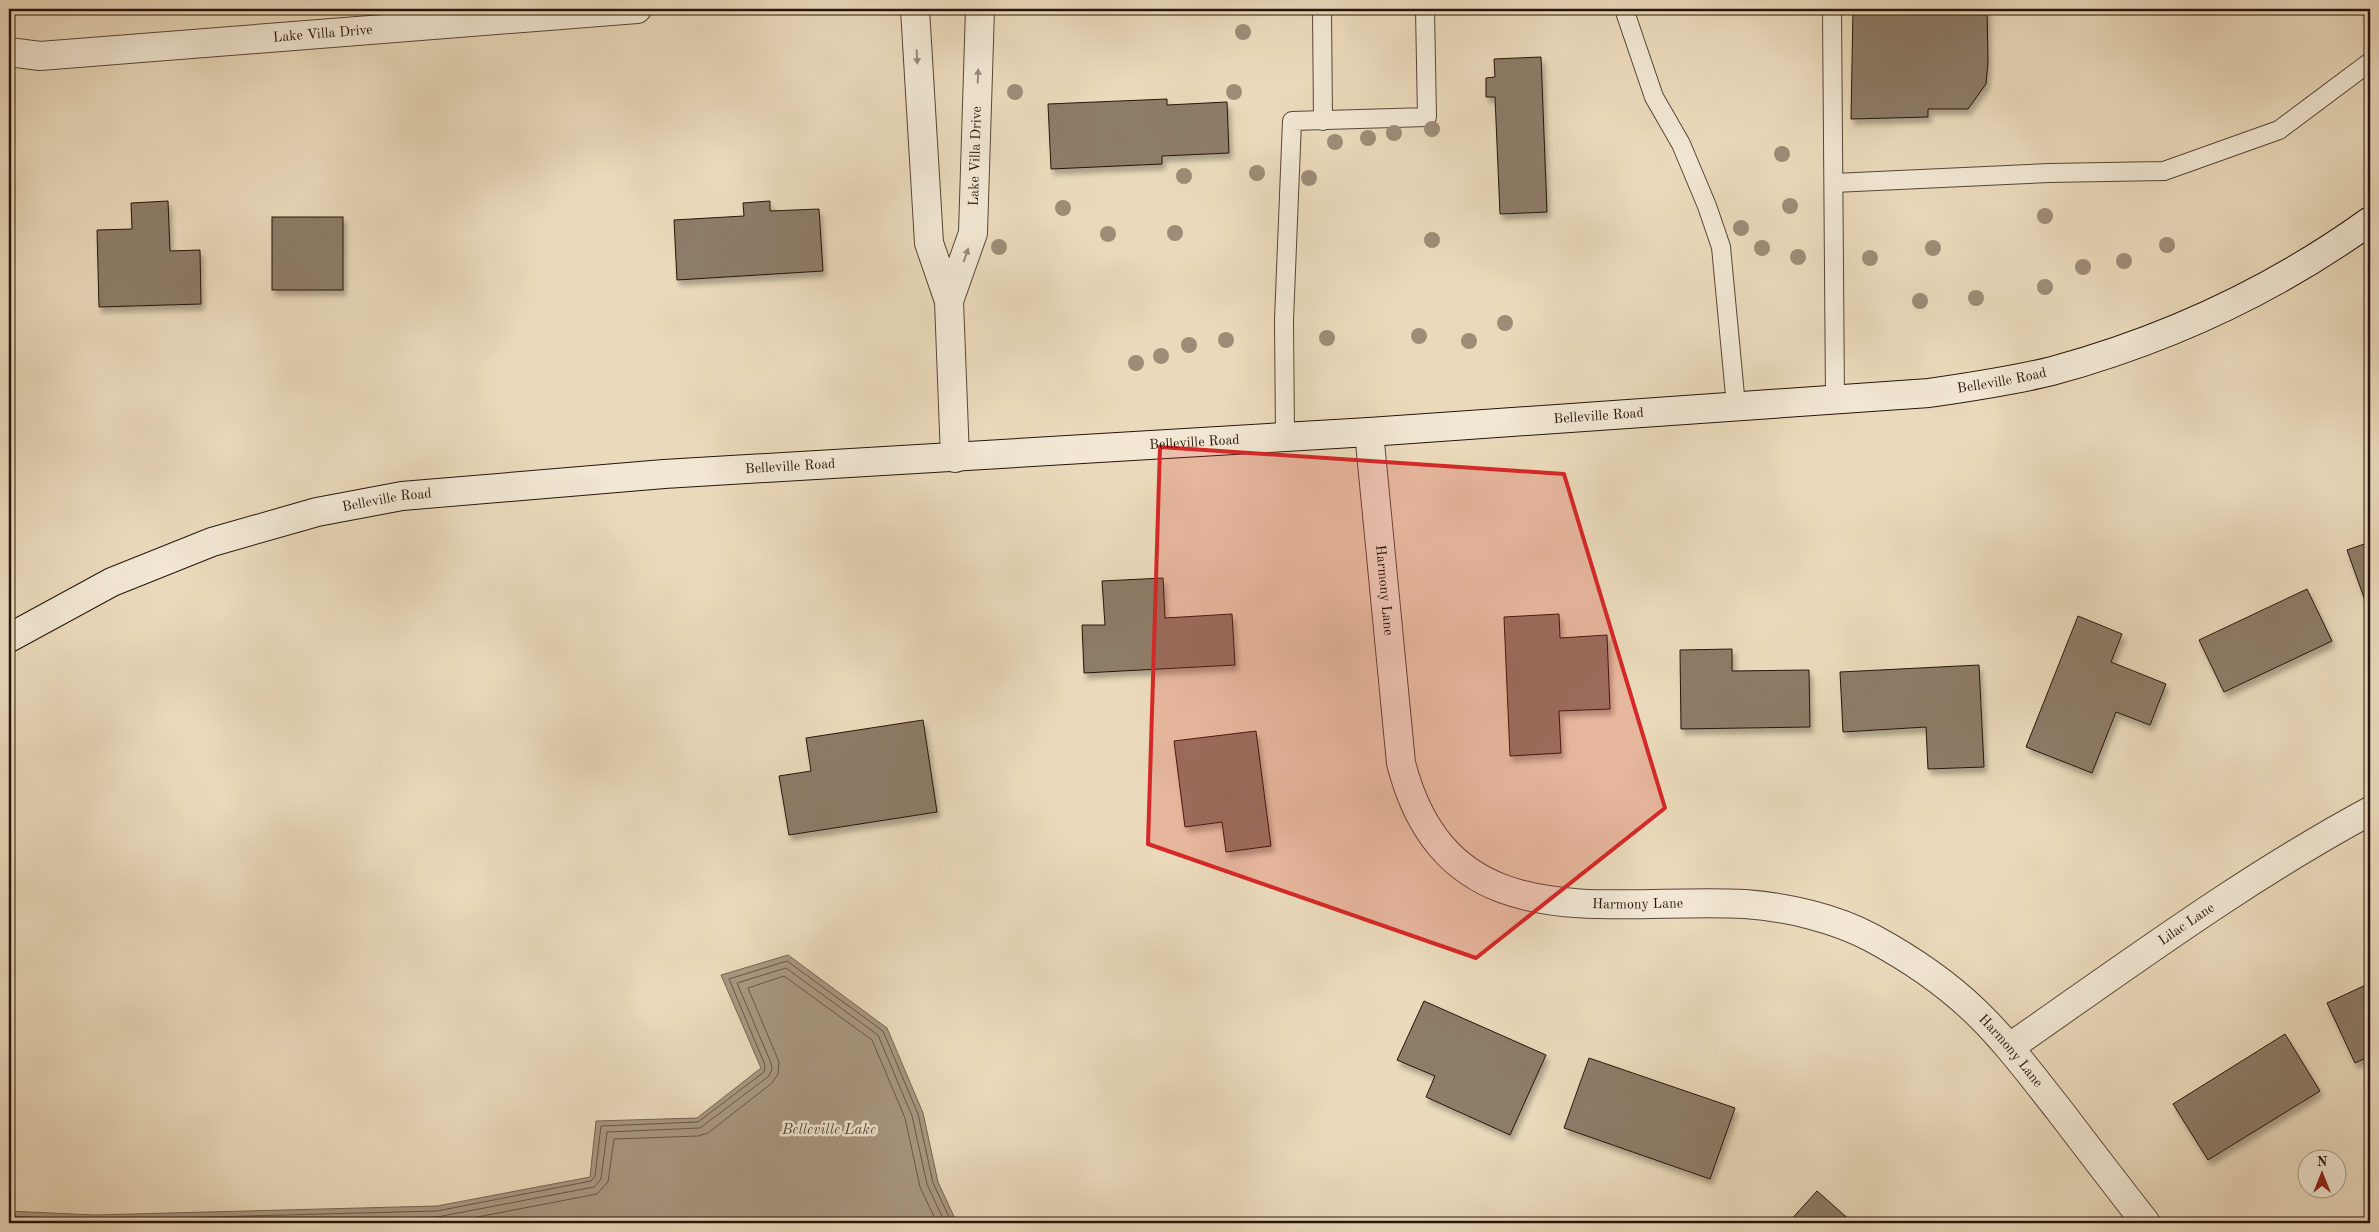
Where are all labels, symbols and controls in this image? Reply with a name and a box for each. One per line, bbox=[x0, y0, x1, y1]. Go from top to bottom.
street label: Lake Villa Drive bbox=[272, 23, 373, 45]
one-way arrow bbox=[914, 50, 922, 66]
one-way arrow bbox=[974, 68, 982, 84]
street label: Lake Villa Drive bbox=[967, 106, 984, 206]
one-way arrow bbox=[962, 247, 970, 262]
street label: Belleville Road bbox=[1956, 366, 2048, 396]
street label: Belleville Road bbox=[1553, 406, 1644, 426]
street label: Belleville Road bbox=[1149, 433, 1240, 452]
street label: Belleville Road bbox=[745, 457, 836, 476]
street label: Belleville Road bbox=[341, 487, 432, 514]
street label: Harmony Lane bbox=[1373, 544, 1396, 636]
street label: Harmony Lane bbox=[1592, 896, 1683, 911]
street label: Lilac Lane bbox=[2156, 900, 2217, 948]
street label: Harmony Lane bbox=[1976, 1012, 2045, 1090]
water label: Belleville Lake bbox=[781, 1123, 876, 1138]
north arrow bbox=[2296, 1150, 2346, 1200]
text: N bbox=[2317, 1155, 2328, 1169]

